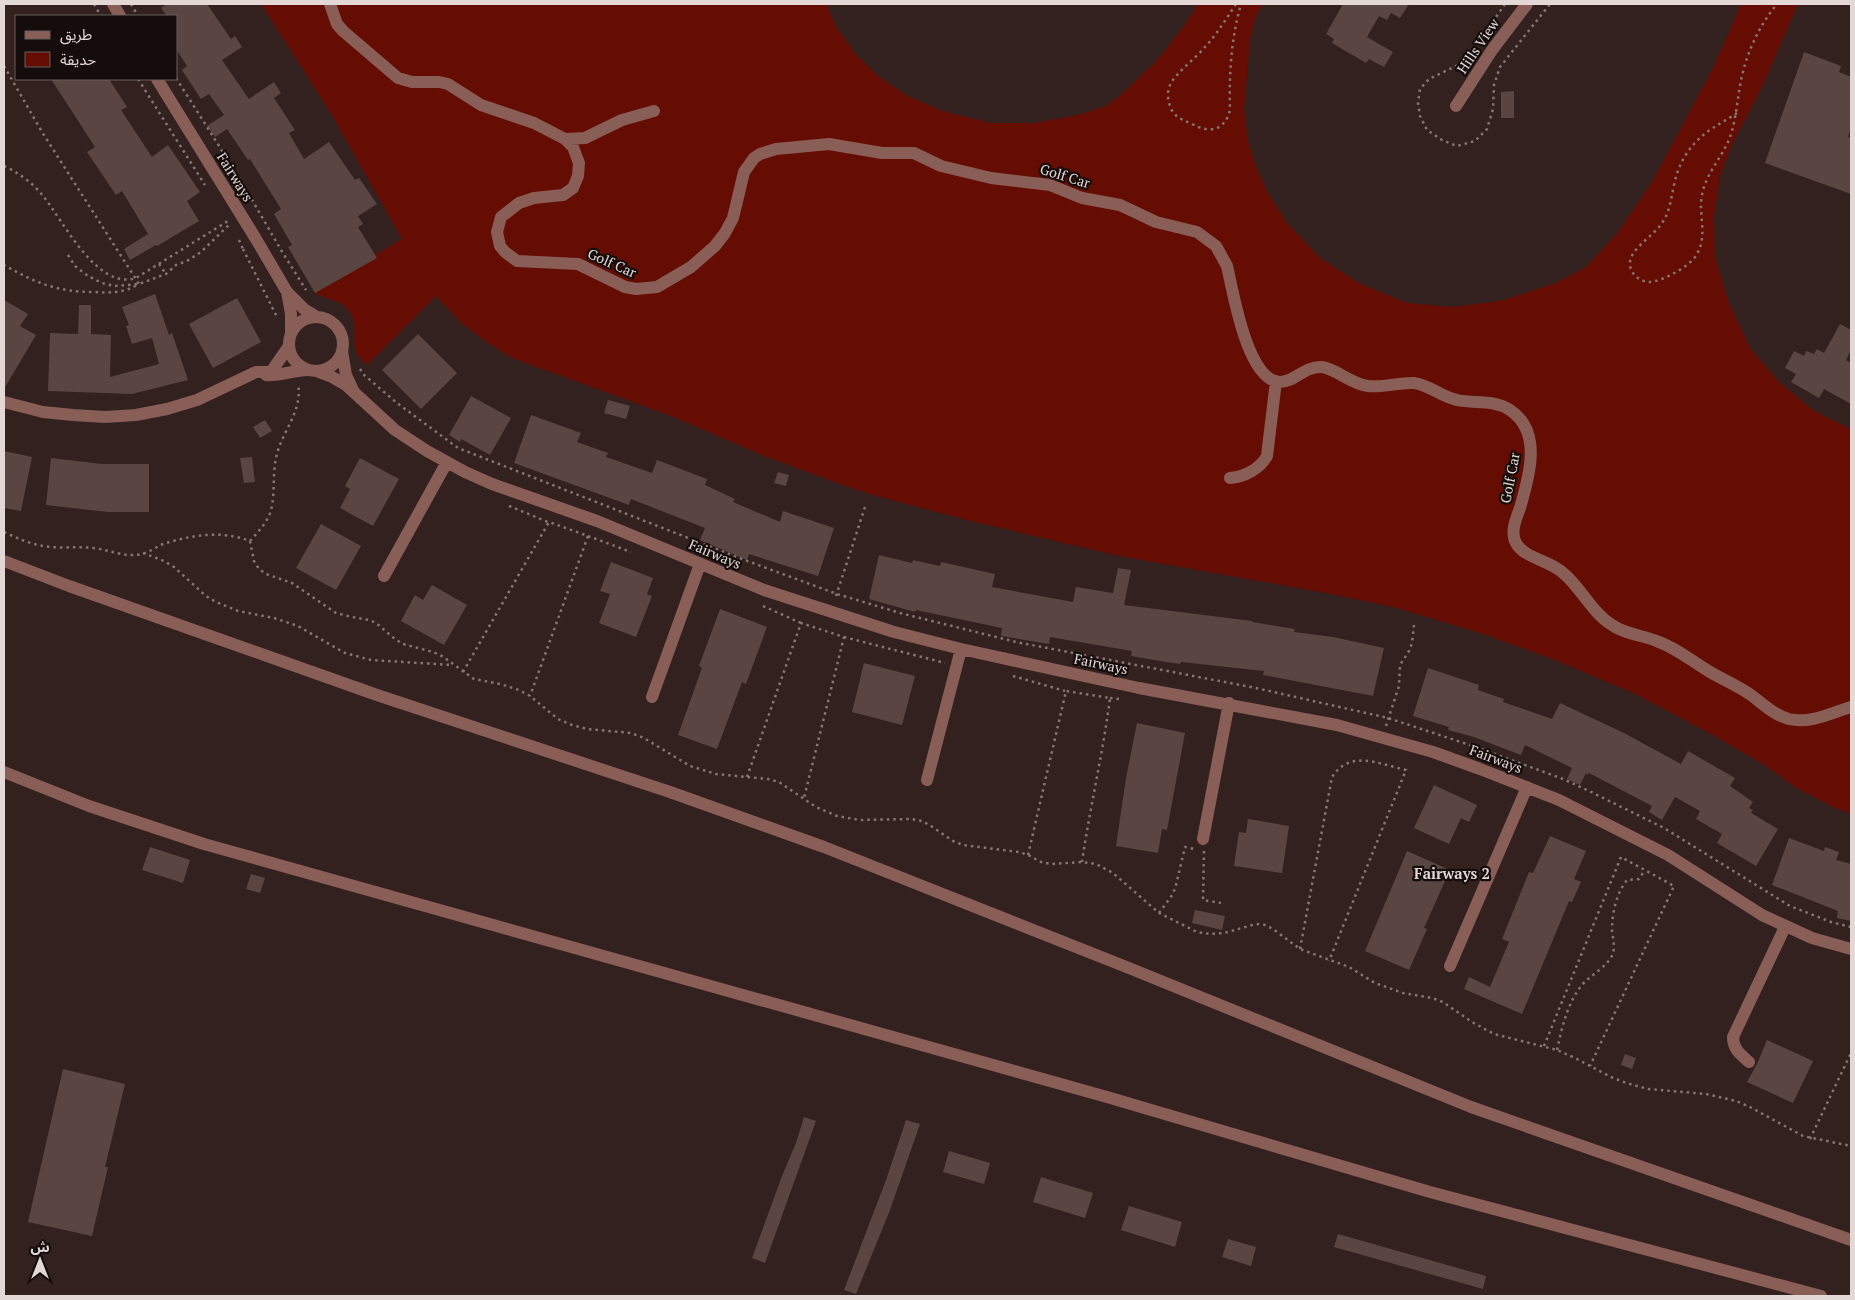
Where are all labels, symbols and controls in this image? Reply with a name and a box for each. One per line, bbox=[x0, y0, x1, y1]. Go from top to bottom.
street label: Hills View bbox=[1452, 14, 1503, 77]
legend bbox=[15, 15, 178, 80]
text: طريق bbox=[60, 24, 92, 45]
text: حديقة bbox=[60, 49, 96, 69]
street label: Fairways bbox=[213, 148, 258, 205]
street label: Golf Car bbox=[1038, 159, 1093, 192]
street label: Golf Car bbox=[585, 243, 640, 282]
street label: Golf Car bbox=[1495, 450, 1524, 505]
street label: Fairways bbox=[686, 534, 744, 573]
street label: Fairways bbox=[1072, 649, 1130, 679]
street label: Fairways bbox=[1467, 740, 1525, 777]
district label: Fairways 2 bbox=[1414, 863, 1490, 883]
north arrow bbox=[15, 1235, 65, 1285]
text: ش bbox=[30, 1237, 50, 1256]

